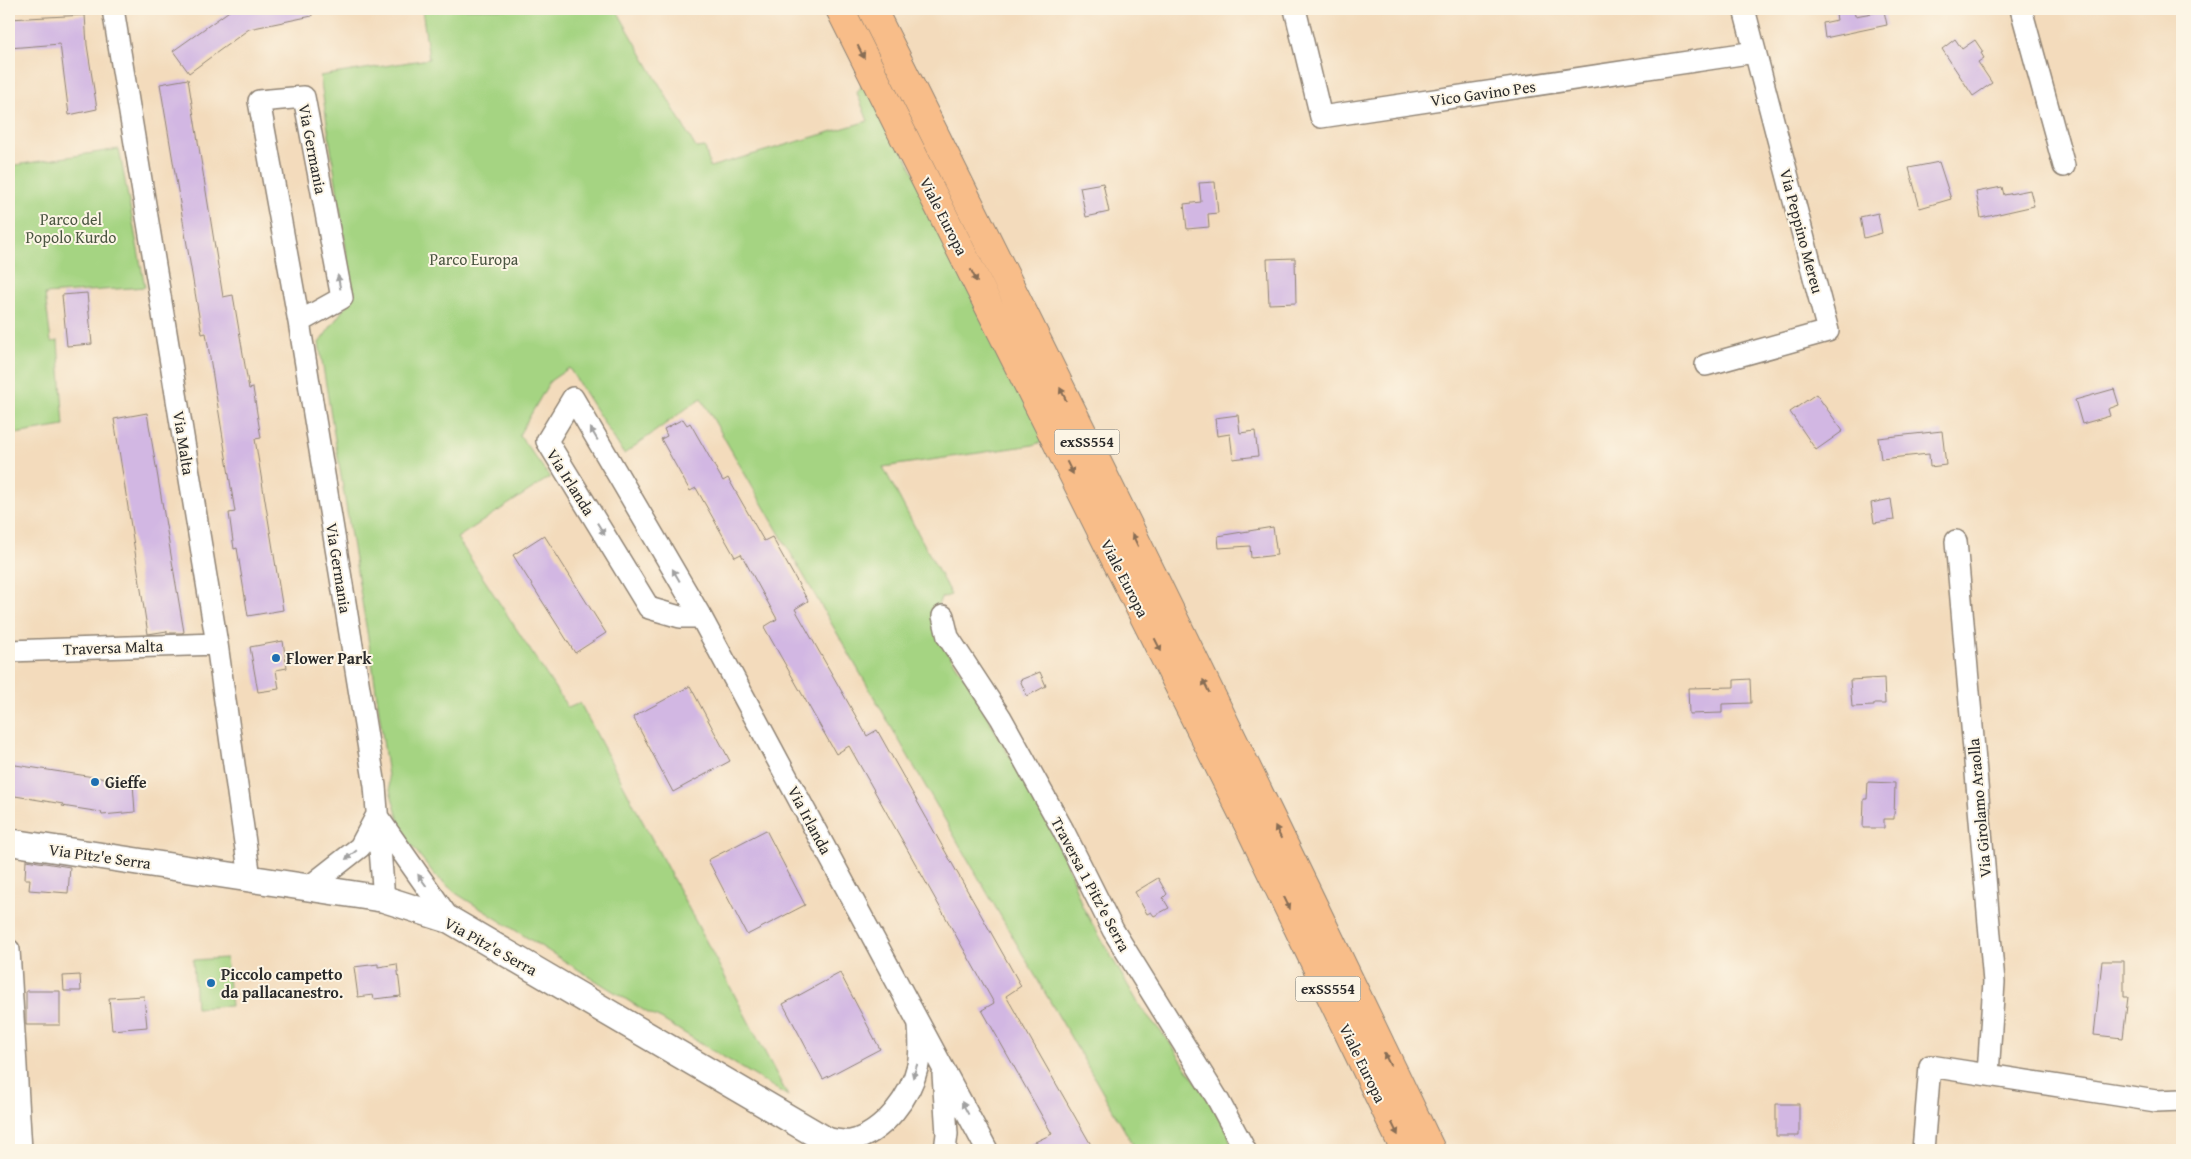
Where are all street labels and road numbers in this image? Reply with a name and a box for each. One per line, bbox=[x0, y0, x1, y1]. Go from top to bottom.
street label: Vico Gavino Pes bbox=[1429, 74, 1537, 112]
street label: Via Germania bbox=[293, 102, 334, 197]
street label: Via Peppino Mereu bbox=[1774, 166, 1830, 296]
street label: Viale Europa bbox=[914, 172, 974, 260]
street label: Via Malta bbox=[167, 409, 201, 477]
road number: exSS554 bbox=[1054, 430, 1120, 454]
street label: Via Irlanda bbox=[541, 444, 601, 520]
street label: Via Germania bbox=[320, 521, 358, 615]
street label: Viale Europa bbox=[1095, 534, 1155, 622]
street label: Traversa Malta bbox=[62, 633, 164, 661]
street label: Via Girolamo Araolla bbox=[1961, 737, 1997, 879]
street label: Via Irlanda bbox=[782, 781, 838, 859]
street label: Traversa 1 Pitz'e Serra bbox=[1045, 812, 1137, 956]
street label: Via Pitz'e Serra bbox=[47, 837, 153, 875]
street label: Via Pitz'e Serra bbox=[440, 911, 542, 982]
road number: exSS554 bbox=[1296, 976, 1360, 1002]
street label: Viale Europa bbox=[1333, 1019, 1393, 1107]

